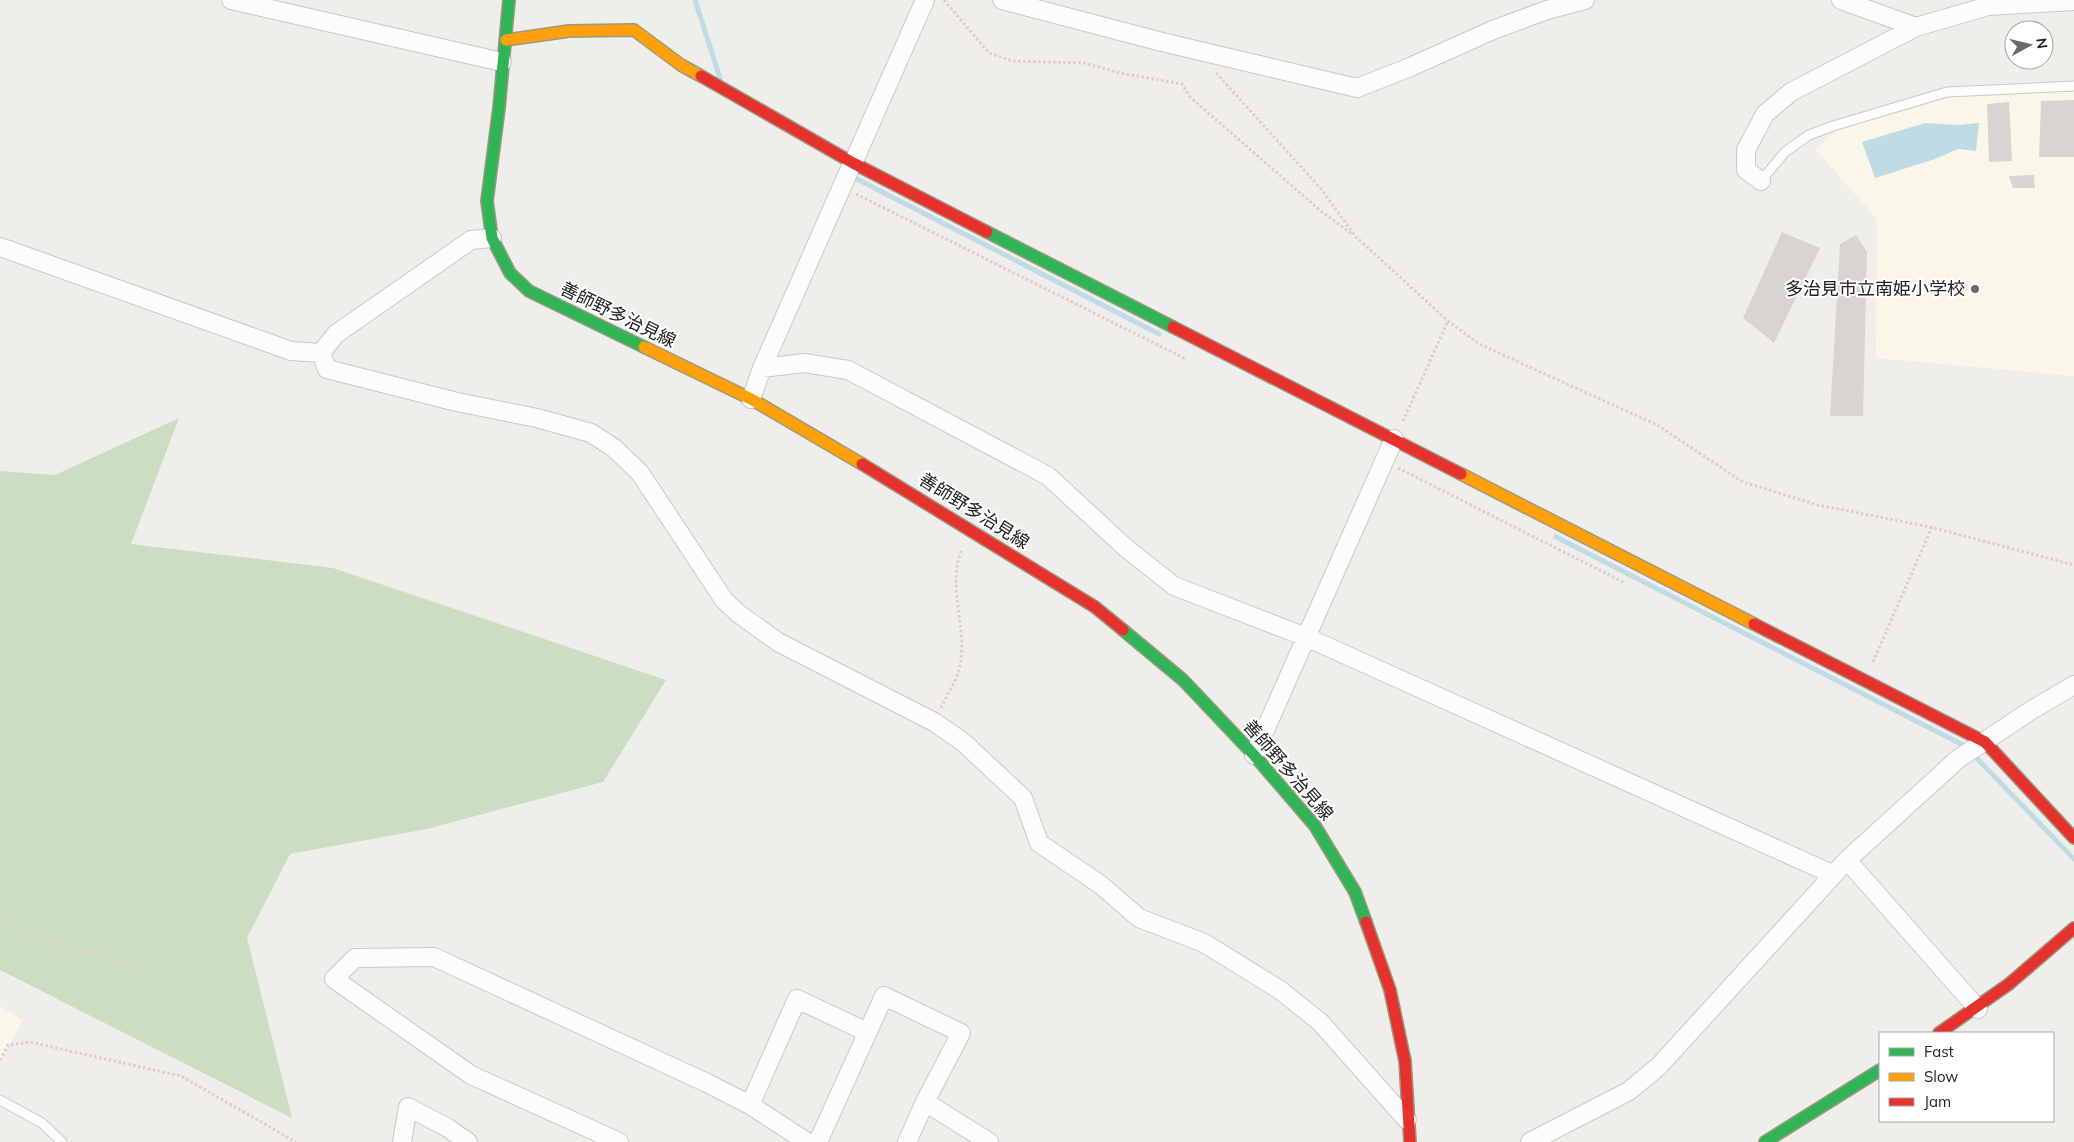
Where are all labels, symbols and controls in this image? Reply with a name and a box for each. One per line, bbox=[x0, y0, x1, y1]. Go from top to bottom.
north arrow bbox=[2004, 20, 2054, 70]
text: N bbox=[2032, 37, 2052, 50]
street label: 善師野多治見線 bbox=[557, 277, 680, 353]
place label: 多治見市立南姫小学校 bbox=[1785, 277, 1965, 300]
marker: 多治見市立南姫小学校 bbox=[1969, 283, 1981, 295]
street label: 善師野多治見線 bbox=[915, 467, 1034, 554]
street label: 善師野多治見線 bbox=[1238, 715, 1338, 825]
legend bbox=[1879, 1032, 2054, 1122]
text: Fast bbox=[1924, 1042, 1954, 1061]
text: Slow bbox=[1924, 1067, 1958, 1086]
text: Jam bbox=[1924, 1092, 1951, 1111]

